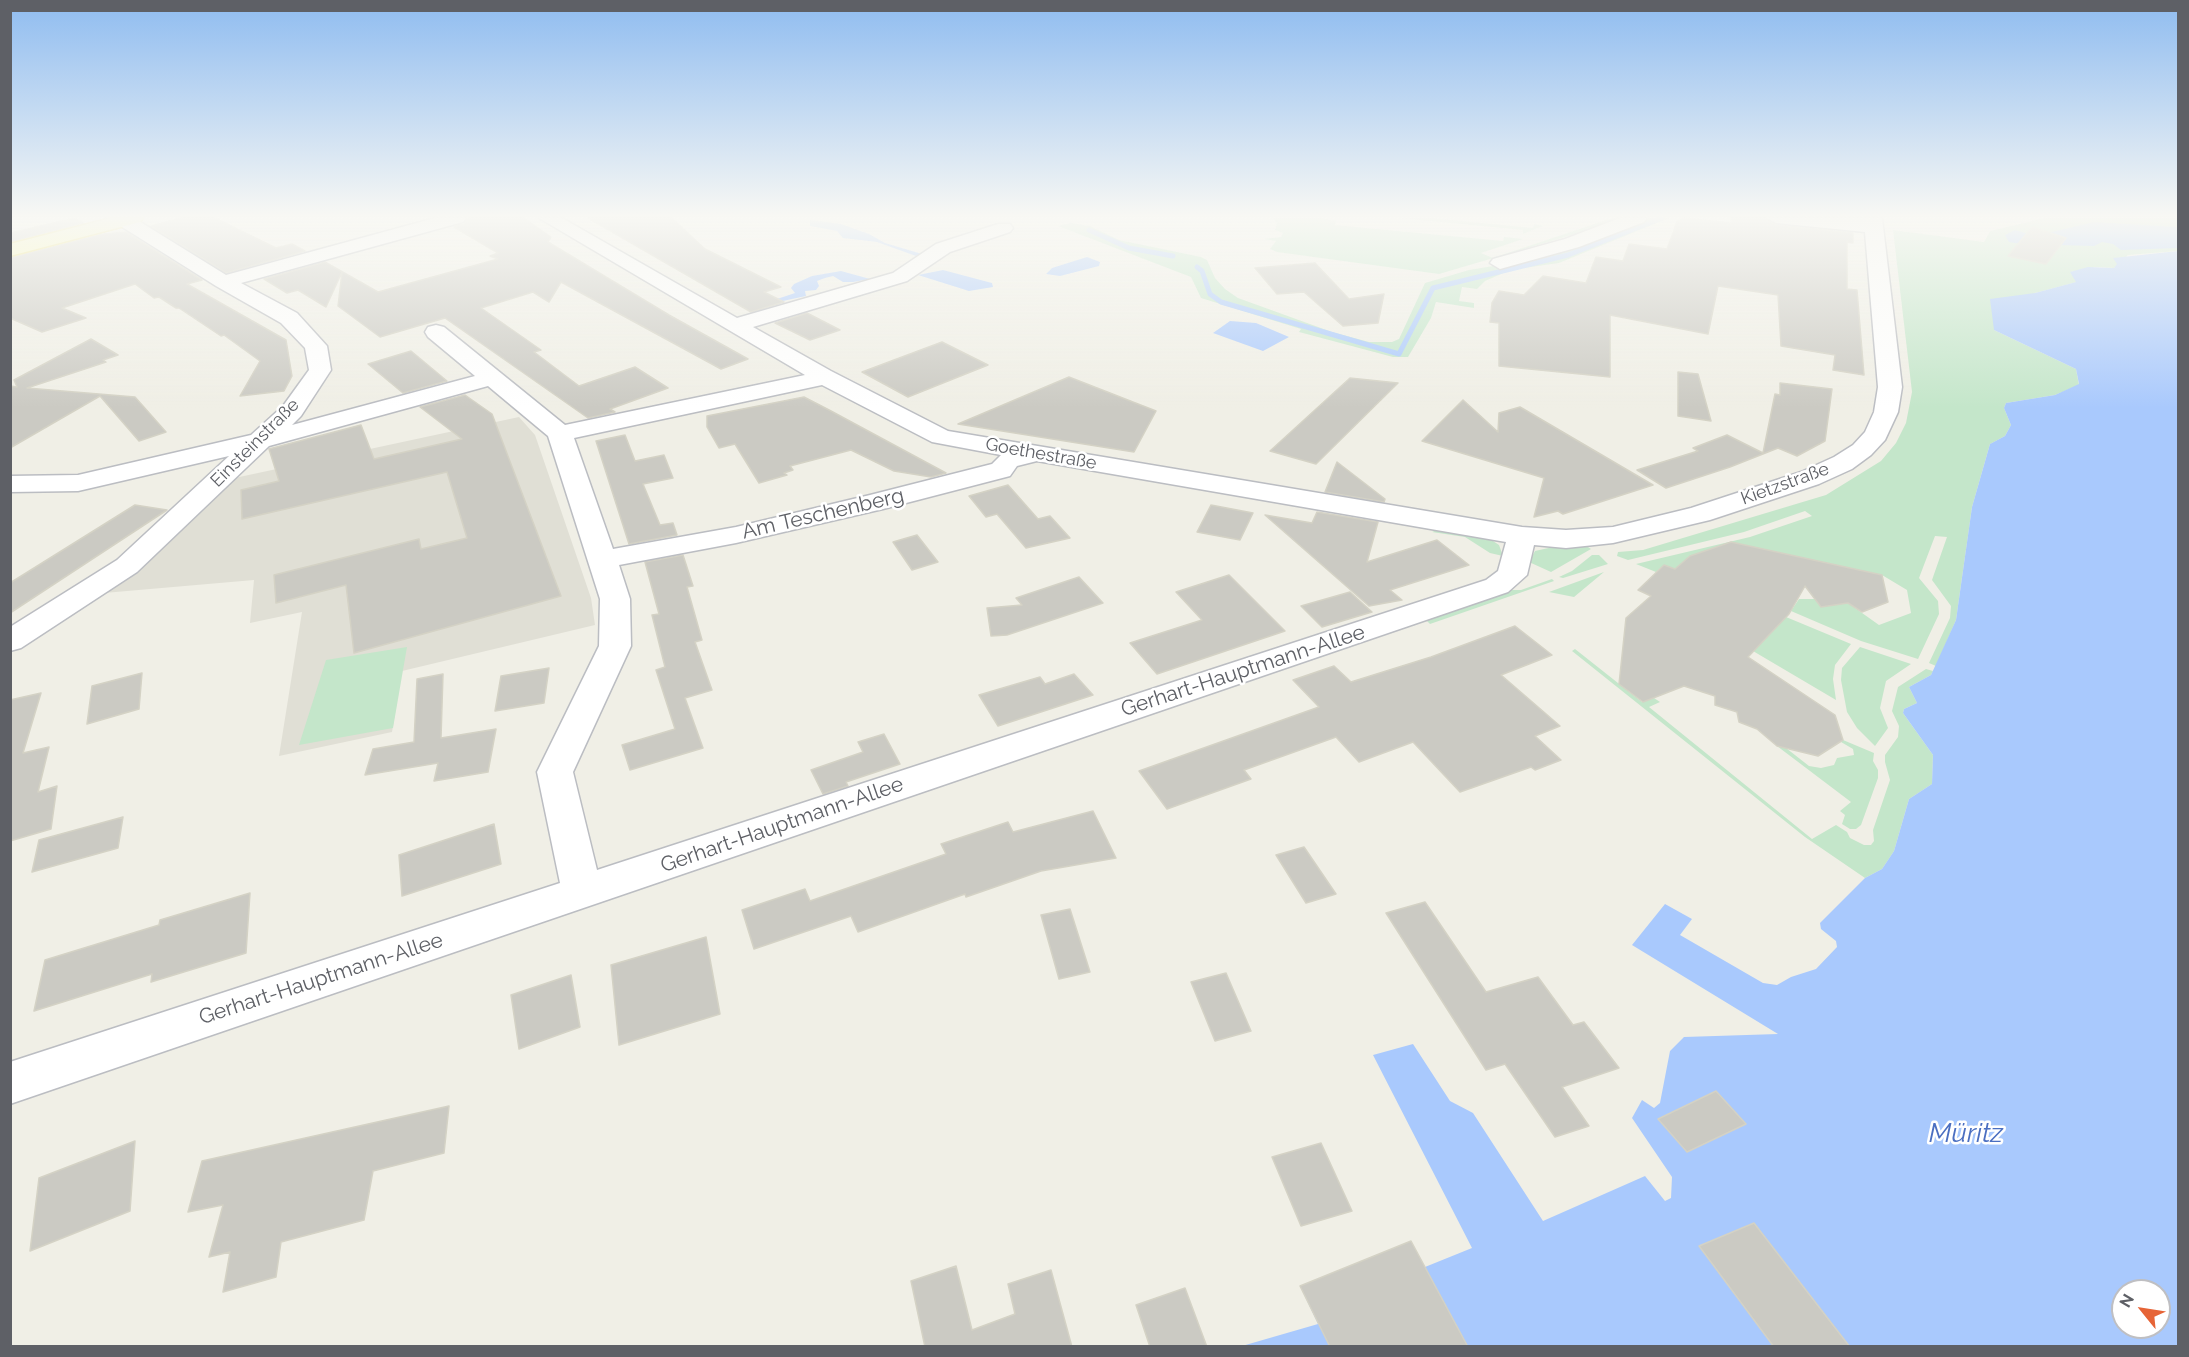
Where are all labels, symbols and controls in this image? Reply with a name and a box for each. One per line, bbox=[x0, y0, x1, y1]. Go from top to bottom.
street label: Einsteinstraße bbox=[206, 394, 304, 492]
street label: Goethestraße bbox=[984, 434, 1098, 474]
street label: Kietzstraße bbox=[1738, 458, 1832, 510]
street label: Am Teschenberg bbox=[740, 483, 906, 545]
street label: Gerhart-Hauptmann-Allee bbox=[1118, 620, 1368, 722]
street label: Gerhart-Hauptmann-Allee bbox=[657, 772, 907, 878]
street label: Gerhart-Hauptmann-Allee bbox=[196, 928, 446, 1030]
water label: Müritz bbox=[1929, 1118, 2003, 1150]
north arrow bbox=[2111, 1279, 2171, 1339]
text: N bbox=[2115, 1291, 2138, 1311]

